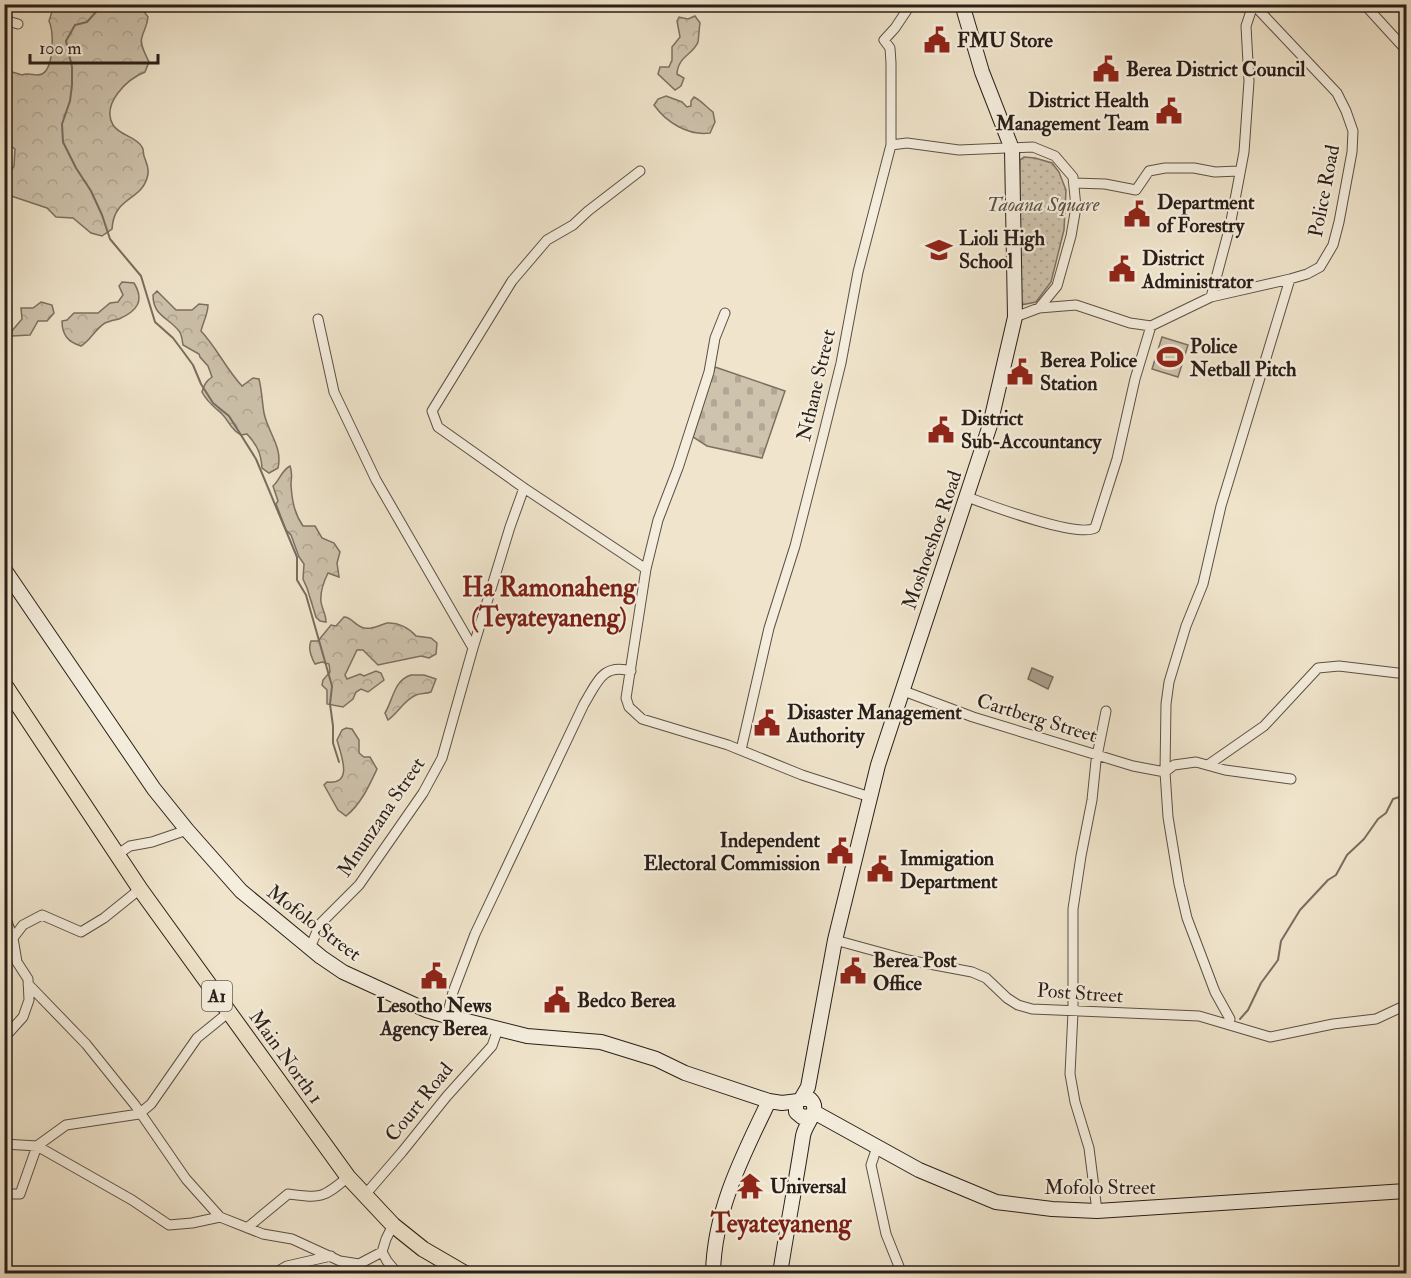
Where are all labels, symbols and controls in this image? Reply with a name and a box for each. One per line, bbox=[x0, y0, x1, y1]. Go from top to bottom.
public building icon: FMU Store bbox=[922, 25, 952, 55]
scale bar bbox=[30, 27, 158, 65]
place label: FMU Store bbox=[957, 28, 1053, 53]
text: 100 m bbox=[39, 37, 82, 60]
public building icon: Berea District Council bbox=[1091, 54, 1121, 84]
place label: Berea District Council bbox=[1126, 57, 1306, 82]
place label: District Health Management Team bbox=[995, 88, 1150, 137]
public building icon: District Health Management Team bbox=[1154, 96, 1184, 126]
street label: Police Road bbox=[1303, 143, 1345, 239]
place label: Department of Forestry bbox=[1157, 190, 1255, 239]
park label: Taoana Square bbox=[987, 192, 1100, 217]
public building icon: Department of Forestry bbox=[1122, 199, 1152, 229]
place label: Lioli High School bbox=[959, 226, 1045, 274]
school or university icon: Lioli High School bbox=[924, 235, 954, 265]
place label: District Administrator bbox=[1141, 246, 1254, 294]
public building icon: District Administrator bbox=[1107, 254, 1137, 284]
street label: Nthane Street bbox=[791, 326, 841, 443]
place label: Police Netball Pitch bbox=[1189, 334, 1297, 382]
sports icon: Police Netball Pitch bbox=[1155, 342, 1185, 372]
place label: Berea Police Station bbox=[1040, 348, 1138, 396]
public building icon: Berea Police Station bbox=[1005, 357, 1035, 387]
place label: District Sub-Accountancy bbox=[961, 406, 1103, 455]
public building icon: District Sub-Accountancy bbox=[926, 415, 956, 445]
street label: Moshoeshoe Road bbox=[897, 467, 967, 613]
district label: Ha Ramonaheng (Teyateyaneng) bbox=[462, 572, 637, 635]
street label: Cartberg Street bbox=[974, 688, 1101, 748]
place label: Disaster Management Authority bbox=[786, 700, 962, 749]
public building icon: Disaster Management Authority bbox=[752, 708, 782, 738]
street label: Mnunzana Street bbox=[332, 752, 431, 882]
place label: Independent Electoral Commission bbox=[644, 828, 821, 876]
public building icon: Independent Electoral Commission bbox=[825, 836, 855, 866]
place label: Immigation Department bbox=[900, 846, 998, 895]
public building icon: Immigation Department bbox=[865, 854, 895, 884]
street label: Mofolo Street bbox=[262, 879, 366, 967]
place label: Berea Post Office bbox=[873, 948, 957, 996]
public building icon: Berea Post Office bbox=[838, 956, 868, 986]
public building icon: Lesotho News Agency Berea bbox=[419, 961, 449, 991]
street label: Post Street bbox=[1036, 978, 1125, 1009]
road number: A1 bbox=[202, 981, 232, 1011]
public building icon: Bedco Berea bbox=[542, 985, 572, 1015]
place label: Bedco Berea bbox=[577, 988, 676, 1013]
place label: Lesotho News Agency Berea bbox=[376, 993, 492, 1042]
street label: Main North 1 bbox=[244, 1005, 328, 1109]
street label: Court Road bbox=[380, 1057, 459, 1147]
temple icon: Universal bbox=[735, 1171, 765, 1201]
place label: Universal bbox=[770, 1174, 847, 1199]
street label: Mofolo Street bbox=[1044, 1175, 1156, 1200]
district label: Teyateyaneng bbox=[710, 1208, 853, 1241]

